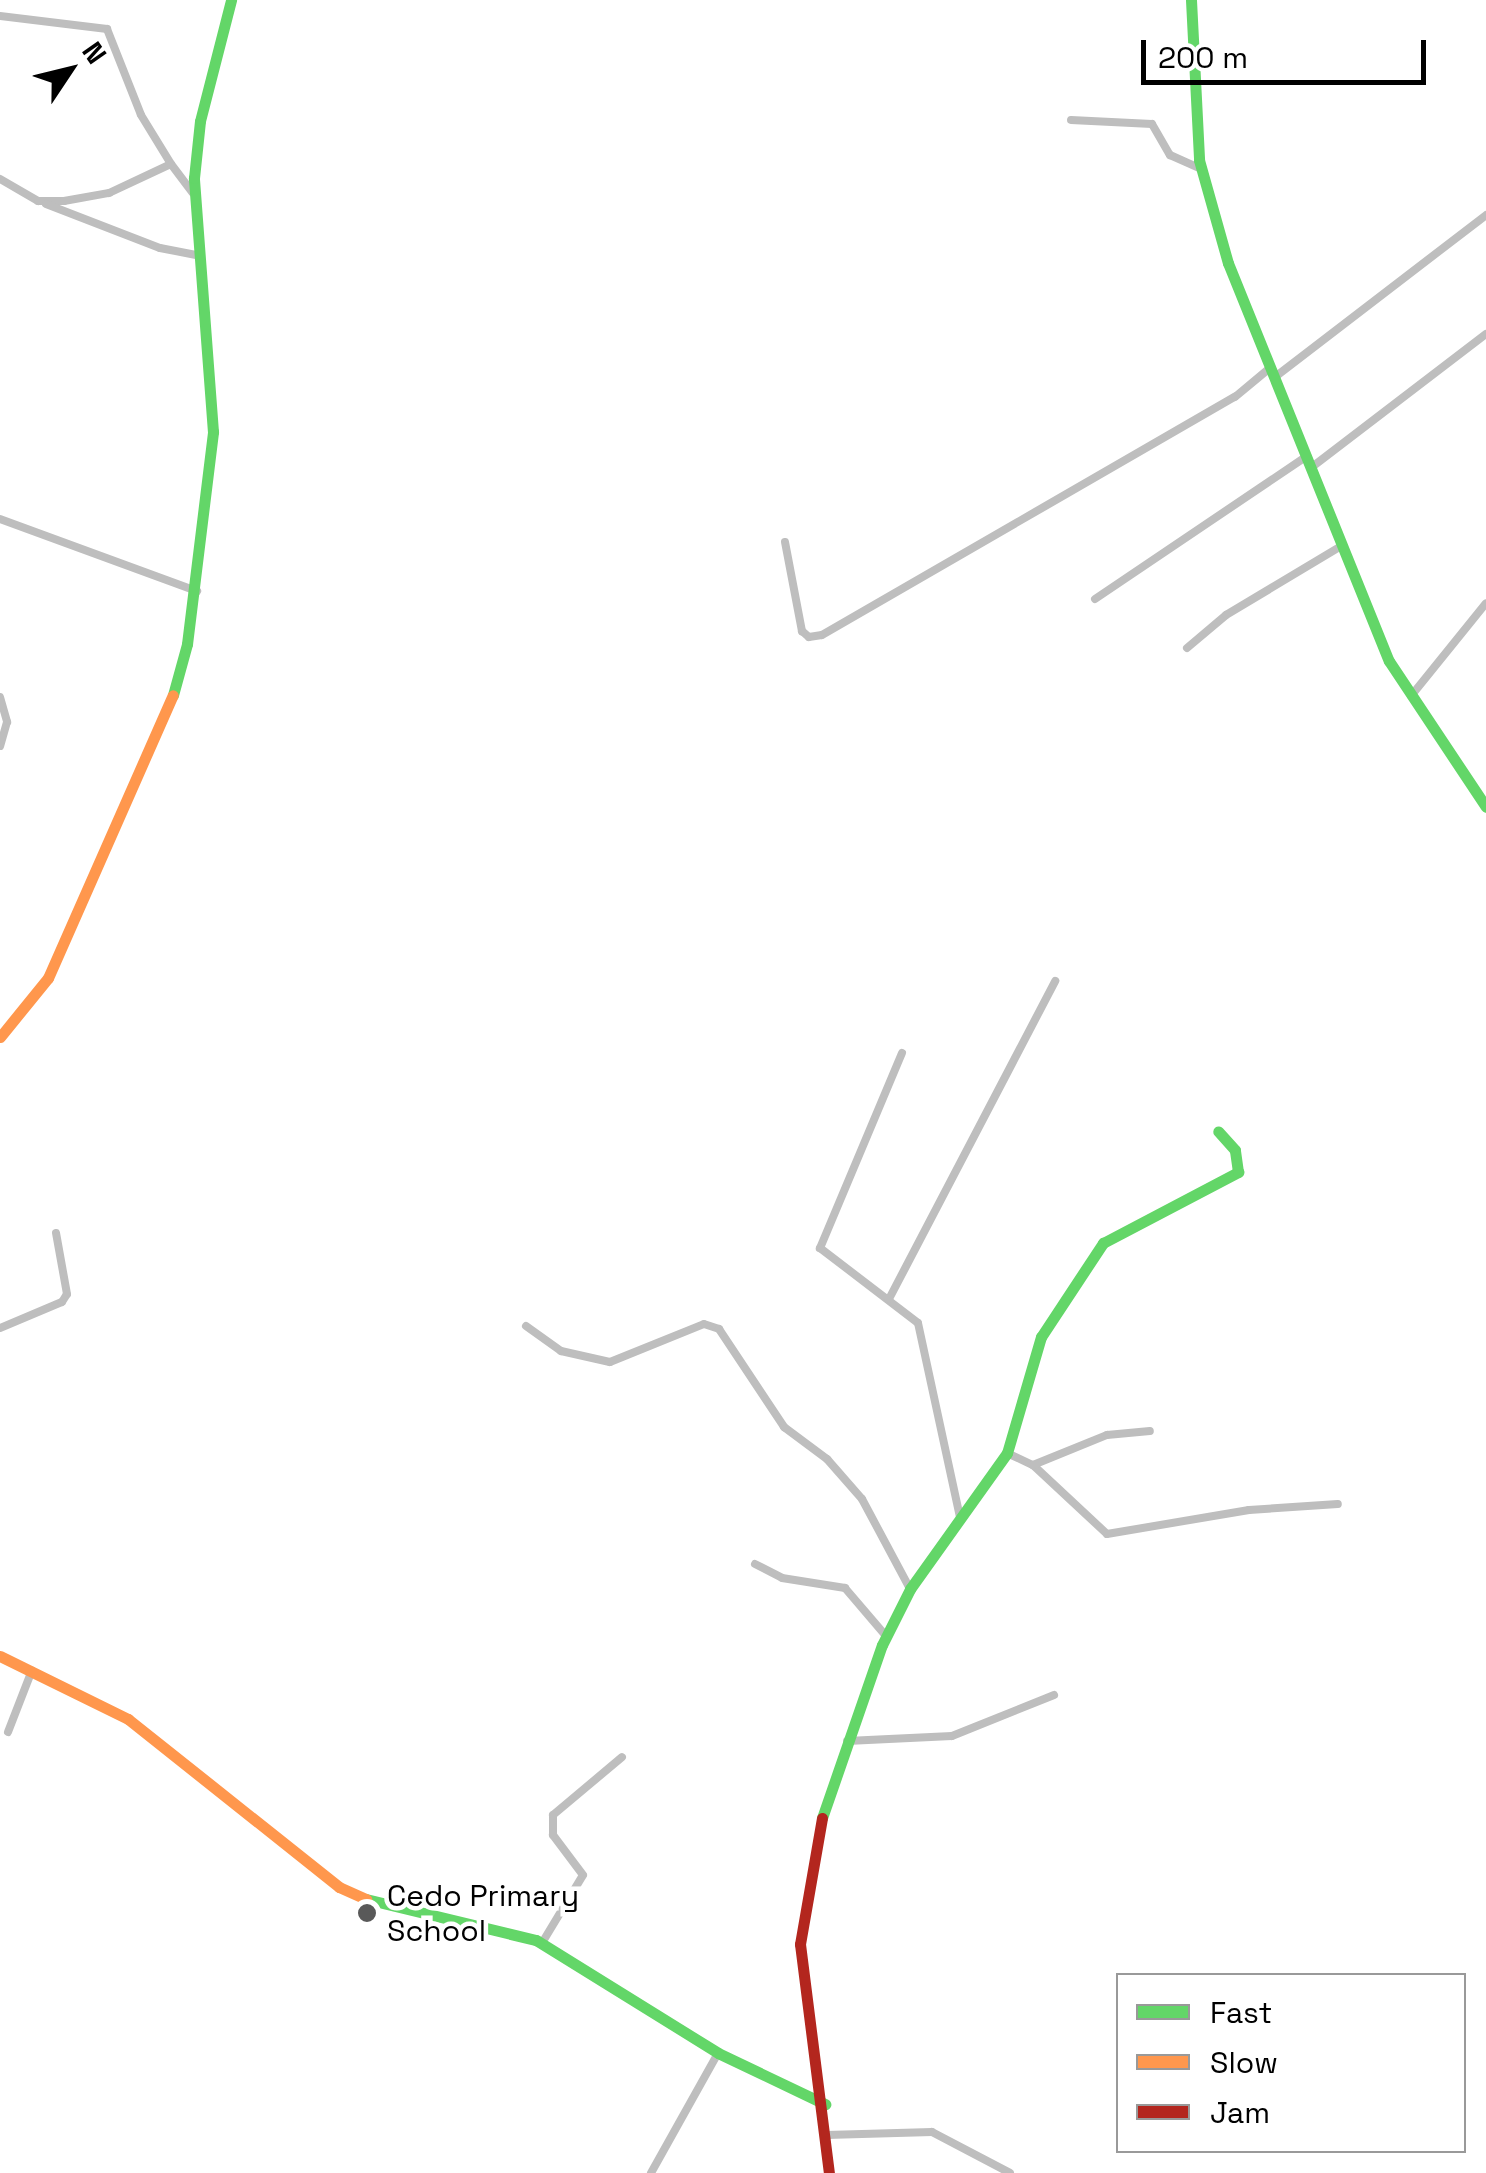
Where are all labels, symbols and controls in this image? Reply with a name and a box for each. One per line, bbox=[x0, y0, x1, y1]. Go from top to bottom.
north arrow bbox=[20, 20, 120, 120]
scale bar bbox=[1146, 20, 1431, 82]
text: N bbox=[74, 35, 115, 71]
text: 200 m bbox=[1158, 38, 1248, 77]
place label: Cedo Primary School bbox=[387, 1878, 579, 1948]
marker: Cedo Primary School bbox=[356, 1902, 378, 1924]
legend bbox=[1116, 1973, 1466, 2153]
text: Fast bbox=[1210, 1993, 1272, 2032]
text: Slow bbox=[1210, 2043, 1278, 2082]
text: Jam bbox=[1210, 2093, 1270, 2132]

